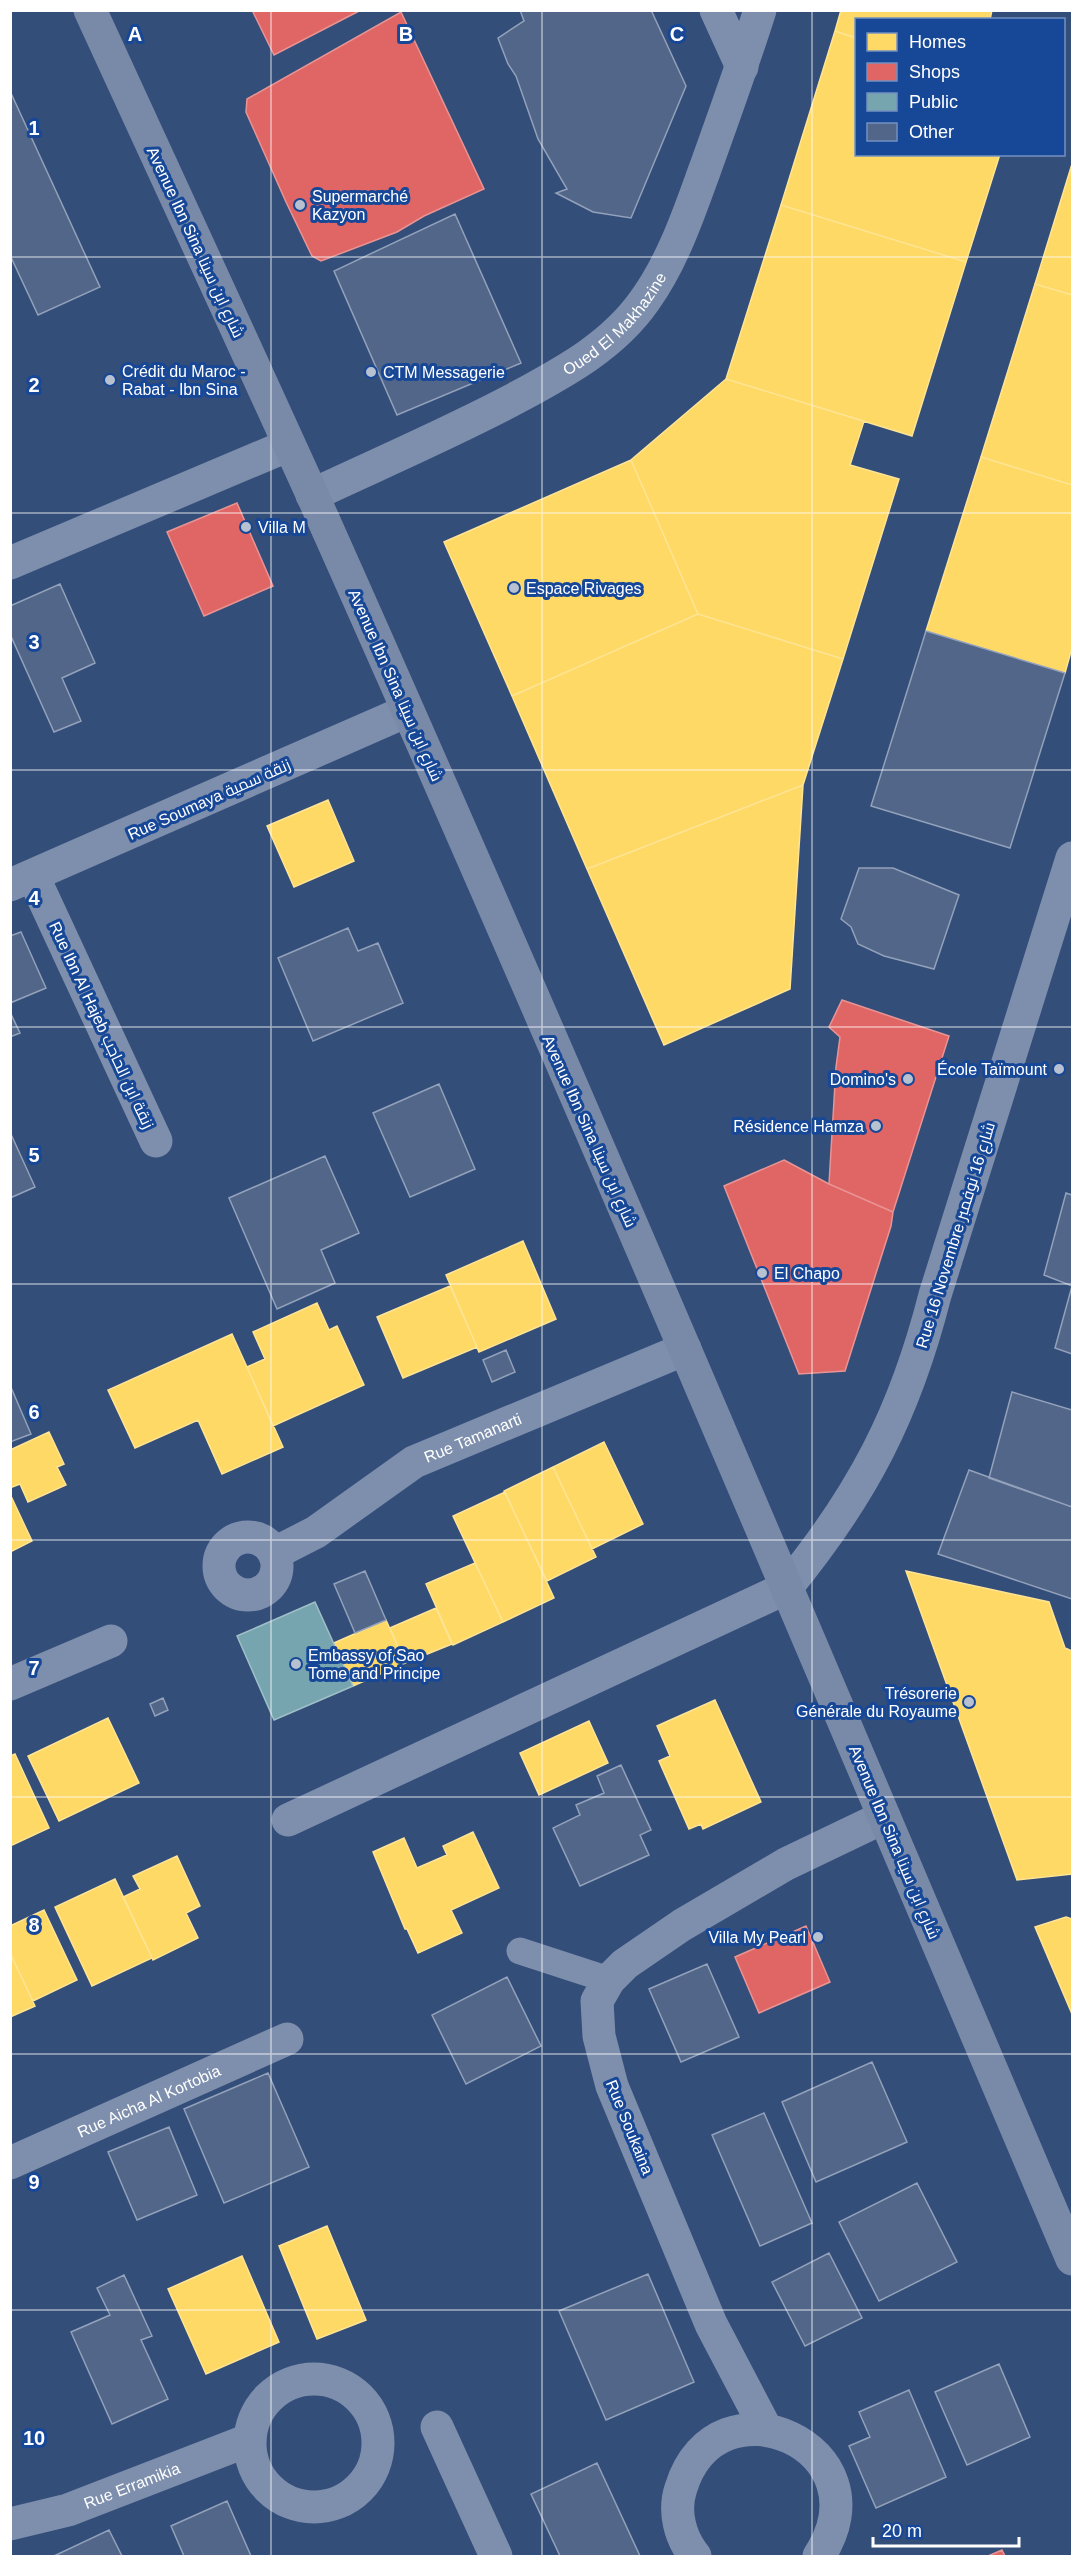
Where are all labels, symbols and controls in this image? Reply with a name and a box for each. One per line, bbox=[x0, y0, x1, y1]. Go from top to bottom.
legend bbox=[855, 18, 1065, 156]
text: A bbox=[128, 23, 142, 45]
text: B bbox=[399, 23, 413, 45]
text: C bbox=[670, 23, 684, 45]
text: Homes bbox=[909, 32, 966, 52]
text: Shops bbox=[909, 62, 960, 82]
text: Public bbox=[909, 92, 958, 112]
text: 1 bbox=[28, 117, 40, 139]
text: Other bbox=[909, 122, 954, 142]
street label: Avenue Ibn Sina شارع ابن سينا bbox=[141, 144, 247, 342]
place label: Supermarché Kazyon bbox=[312, 188, 408, 223]
marker: Supermarché Kazyon bbox=[293, 198, 307, 212]
street label: Oued El Makhazine bbox=[560, 269, 670, 379]
place label: Crédit du Maroc - Rabat - Ibn Sina bbox=[122, 363, 246, 398]
place label: CTM Messagerie bbox=[383, 364, 505, 381]
marker: CTM Messagerie bbox=[364, 365, 378, 379]
marker: Crédit du Maroc - Rabat - Ibn Sina bbox=[103, 373, 117, 387]
text: 2 bbox=[28, 374, 40, 396]
place label: Villa M bbox=[258, 519, 306, 536]
marker: Villa M bbox=[239, 520, 253, 534]
place label: Espace Rivages bbox=[526, 580, 642, 597]
marker: Espace Rivages bbox=[507, 581, 521, 595]
street label: Avenue Ibn Sina شارع ابن سينا bbox=[343, 586, 446, 785]
text: 3 bbox=[28, 631, 40, 653]
street label: Rue Soumaya زنقة سمية bbox=[125, 756, 294, 844]
text: 4 bbox=[28, 887, 40, 909]
street label: Rue Ibn Al Hajeb زنقة ابن الحاجب bbox=[44, 919, 157, 1132]
street label: Avenue Ibn Sina شارع ابن سينا bbox=[537, 1032, 640, 1231]
place label: École Taïmount bbox=[937, 1060, 1048, 1078]
marker: École Taïmount bbox=[1052, 1062, 1066, 1076]
place label: Domino's bbox=[830, 1071, 896, 1088]
marker: Domino's bbox=[901, 1072, 915, 1086]
place label: Résidence Hamza bbox=[733, 1118, 864, 1135]
marker: Résidence Hamza bbox=[869, 1119, 883, 1133]
street label: Rue 16 Novembre شارع 16 نوفمبر bbox=[913, 1120, 1001, 1351]
text: 5 bbox=[28, 1144, 40, 1166]
place label: El Chapo bbox=[774, 1265, 840, 1282]
marker: El Chapo bbox=[755, 1266, 769, 1280]
text: 6 bbox=[28, 1401, 40, 1423]
street label: Rue Tamanarti bbox=[422, 1410, 524, 1466]
place label: Embassy of Sao Tome and Principe bbox=[308, 1647, 441, 1682]
text: 7 bbox=[28, 1657, 40, 1679]
marker: Embassy of Sao Tome and Principe bbox=[289, 1657, 303, 1671]
place label: Trésorerie Générale du Royaume bbox=[796, 1685, 957, 1720]
marker: Trésorerie Générale du Royaume bbox=[962, 1695, 976, 1709]
street label: Avenue Ibn Sina شارع ابن سينا bbox=[843, 1743, 943, 1943]
text: 8 bbox=[28, 1914, 40, 1936]
place label: Villa My Pearl bbox=[708, 1929, 806, 1946]
marker: Villa My Pearl bbox=[811, 1930, 825, 1944]
street label: Rue Aicha Al Kortobia bbox=[75, 2062, 223, 2141]
street label: Rue Soukaina bbox=[603, 2077, 656, 2177]
text: 9 bbox=[28, 2171, 40, 2193]
text: 10 bbox=[23, 2427, 45, 2449]
street label: Rue Erramikia bbox=[82, 2460, 182, 2512]
scale bar bbox=[873, 2510, 1018, 2548]
text: 20 m bbox=[882, 2521, 922, 2541]

